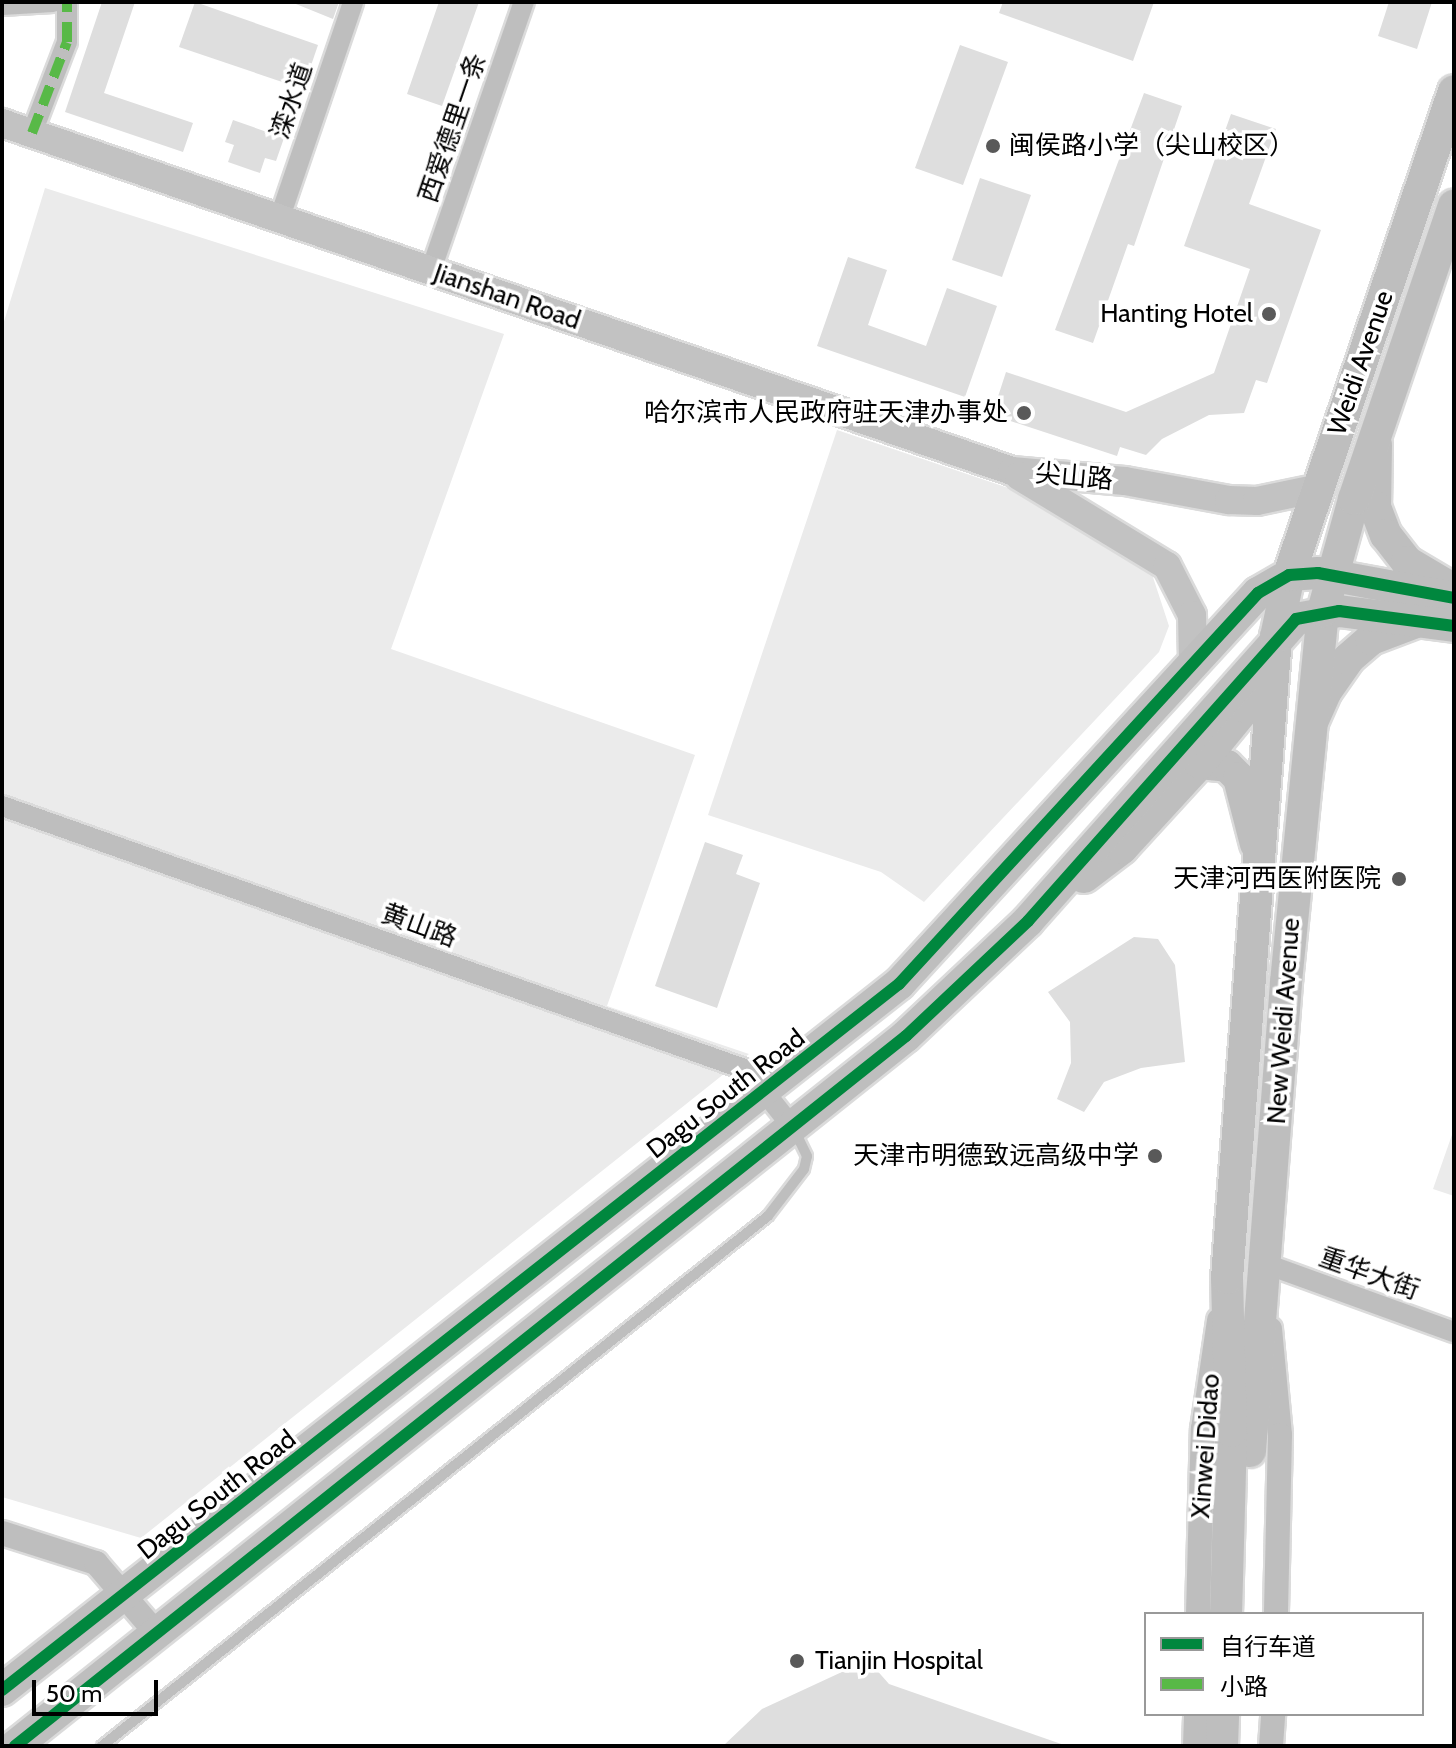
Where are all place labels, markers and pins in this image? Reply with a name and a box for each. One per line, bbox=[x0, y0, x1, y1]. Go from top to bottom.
place label: 闽侯路小学（尖山校区） bbox=[1009, 130, 1295, 162]
marker: 闽侯路小学（尖山校区） bbox=[984, 137, 1002, 155]
place label: Hanting Hotel bbox=[1100, 298, 1253, 330]
marker: Hanting Hotel bbox=[1260, 305, 1278, 323]
place label: 哈尔滨市人民政府驻天津办事处 bbox=[644, 397, 1008, 429]
marker: 哈尔滨市人民政府驻天津办事处 bbox=[1015, 404, 1033, 422]
place label: 天津河西医附医院 bbox=[1173, 863, 1381, 895]
marker: 天津河西医附医院 bbox=[1388, 868, 1410, 890]
place label: 天津市明德致远高级中学 bbox=[853, 1140, 1139, 1172]
marker: 天津市明德致远高级中学 bbox=[1146, 1147, 1164, 1165]
place label: Tianjin Hospital bbox=[815, 1645, 983, 1677]
marker: Tianjin Hospital bbox=[786, 1650, 808, 1672]

